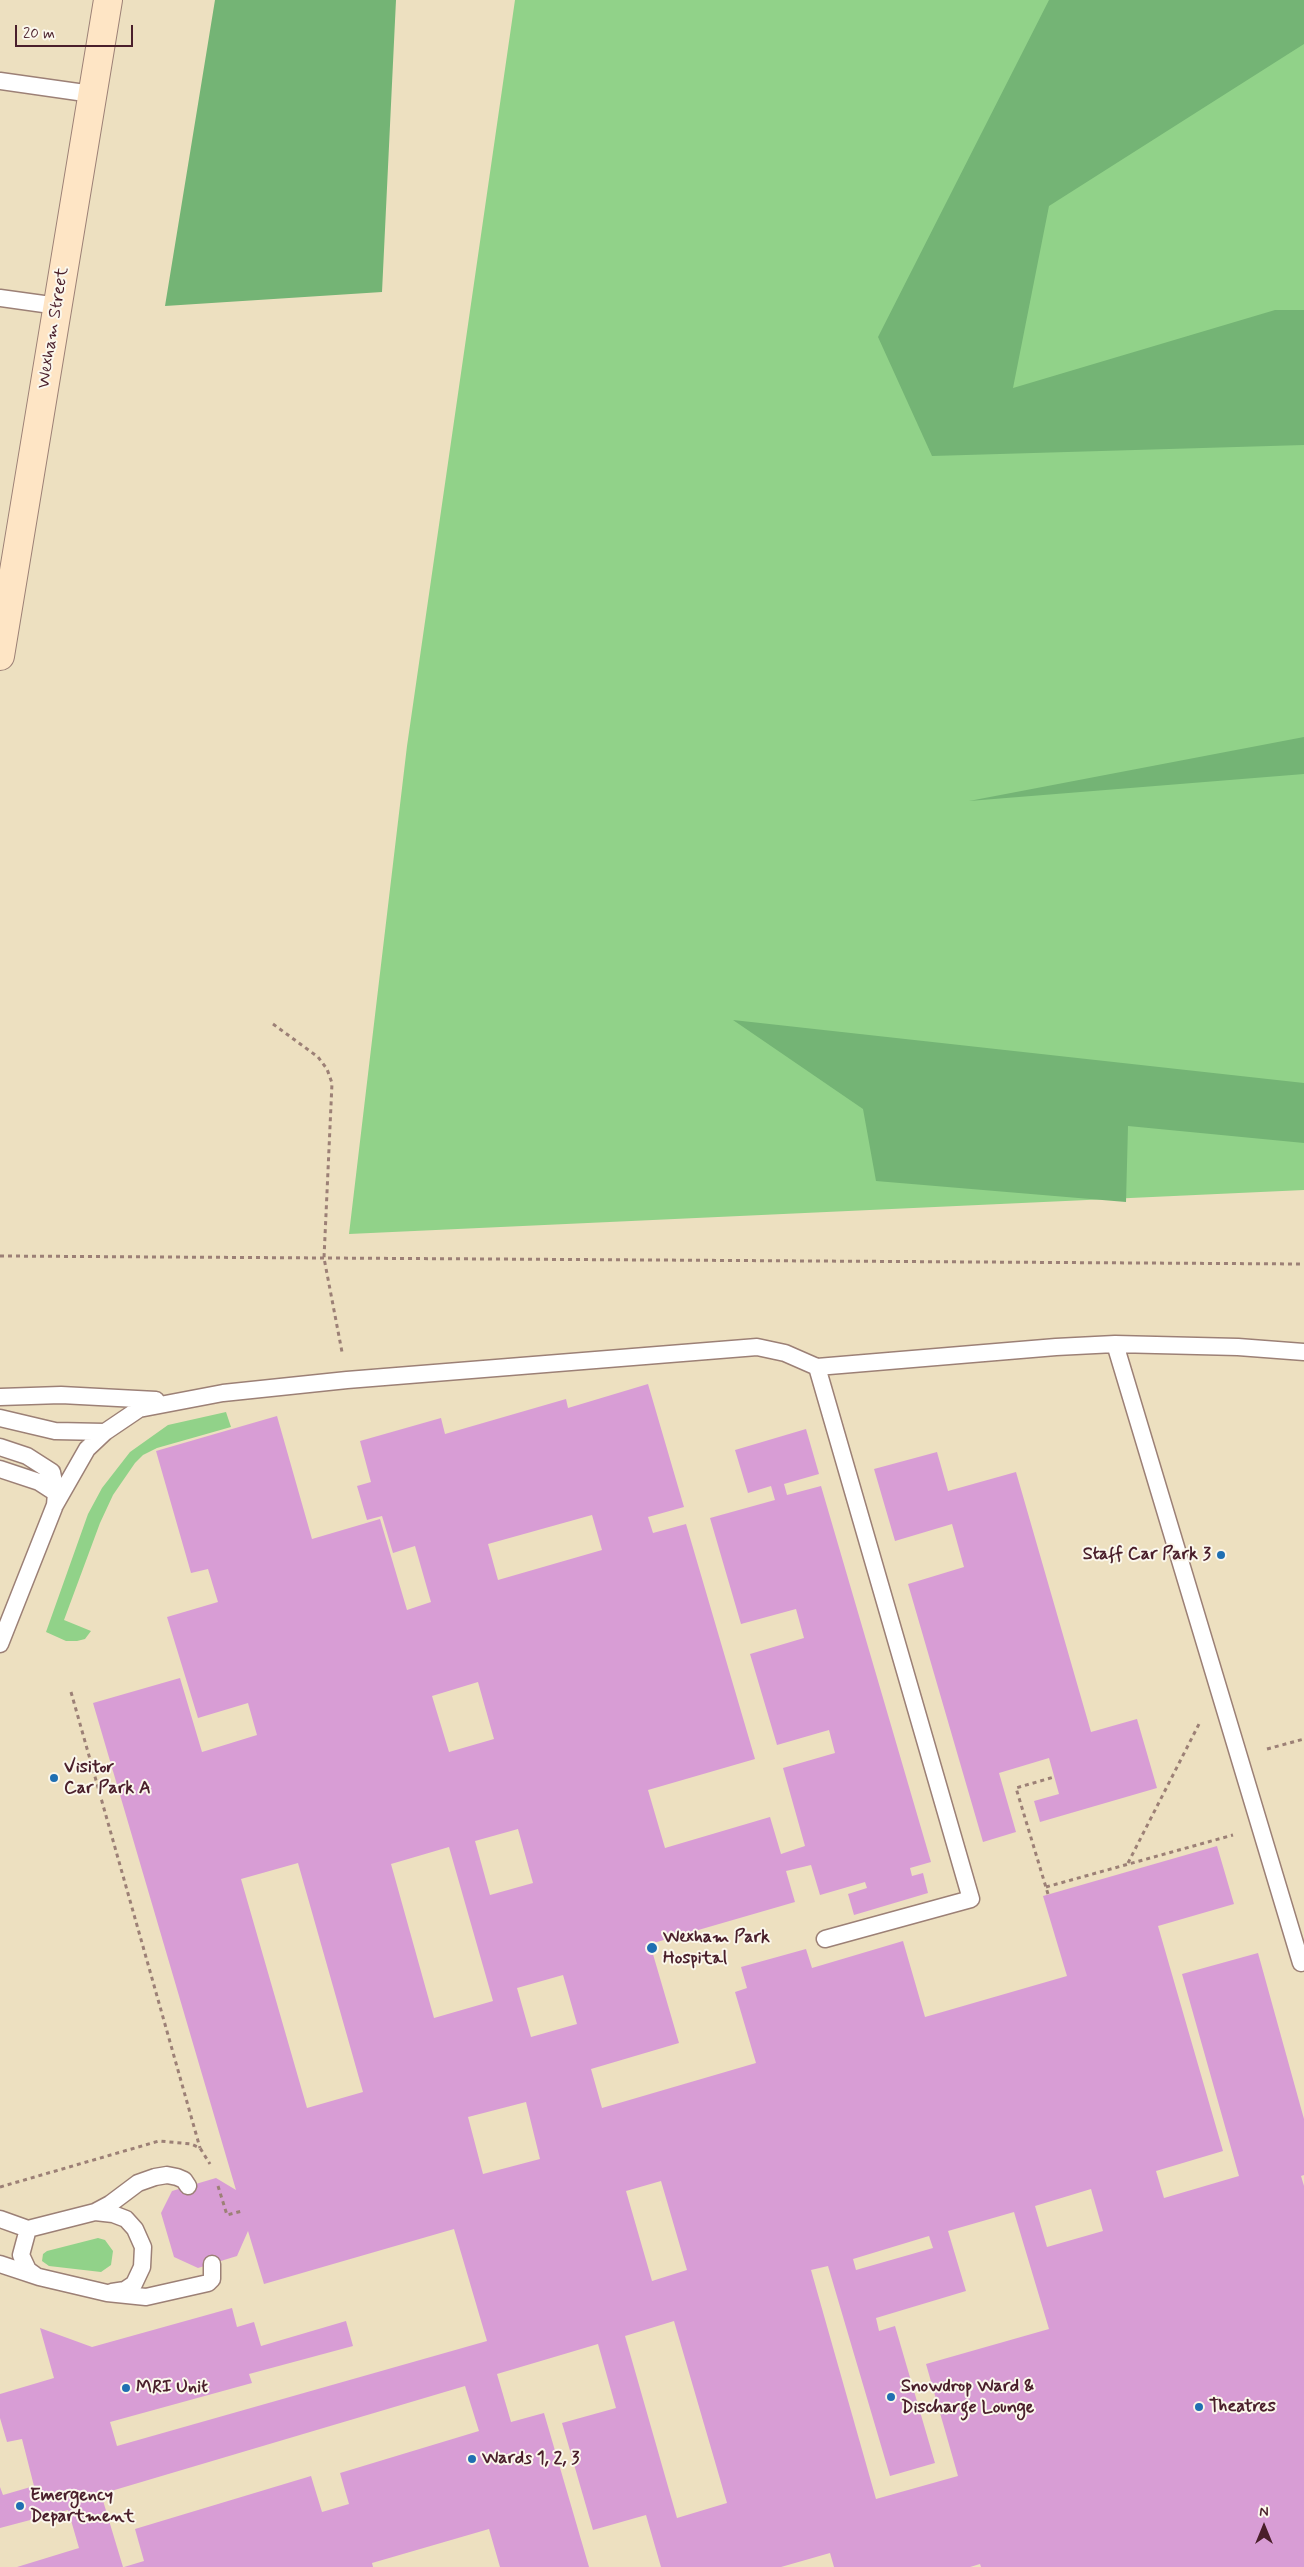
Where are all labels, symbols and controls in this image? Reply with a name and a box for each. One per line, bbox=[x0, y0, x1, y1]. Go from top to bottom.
scale bar bbox=[18, 15, 135, 47]
text: 20 m bbox=[23, 24, 55, 44]
street label: Wexham Street bbox=[34, 266, 74, 390]
place label: Staff Car Park 3 bbox=[1083, 1544, 1211, 1566]
marker: Staff Car Park 3 bbox=[1215, 1549, 1227, 1561]
place label: Visitor Car Park A bbox=[64, 1757, 151, 1800]
marker: Visitor Car Park A bbox=[48, 1772, 60, 1784]
place label: Wexham Park Hospital bbox=[663, 1927, 770, 1970]
marker: Wexham Park Hospital bbox=[645, 1941, 659, 1955]
place label: Snowdrop Ward & Discharge Lounge bbox=[901, 2376, 1034, 2418]
place label: MRI Unit bbox=[136, 2377, 208, 2399]
marker: MRI Unit bbox=[120, 2382, 132, 2394]
marker: Snowdrop Ward & Discharge Lounge bbox=[885, 2391, 897, 2403]
place label: Theatres bbox=[1209, 2396, 1276, 2418]
marker: Theatres bbox=[1193, 2401, 1205, 2413]
place label: Wards 1, 2, 3 bbox=[482, 2448, 579, 2470]
marker: Wards 1, 2, 3 bbox=[466, 2453, 478, 2465]
place label: Emergency Department bbox=[30, 2485, 135, 2528]
marker: Emergency Department bbox=[14, 2500, 26, 2512]
north arrow bbox=[1239, 2502, 1289, 2552]
text: N bbox=[1259, 2503, 1269, 2521]

